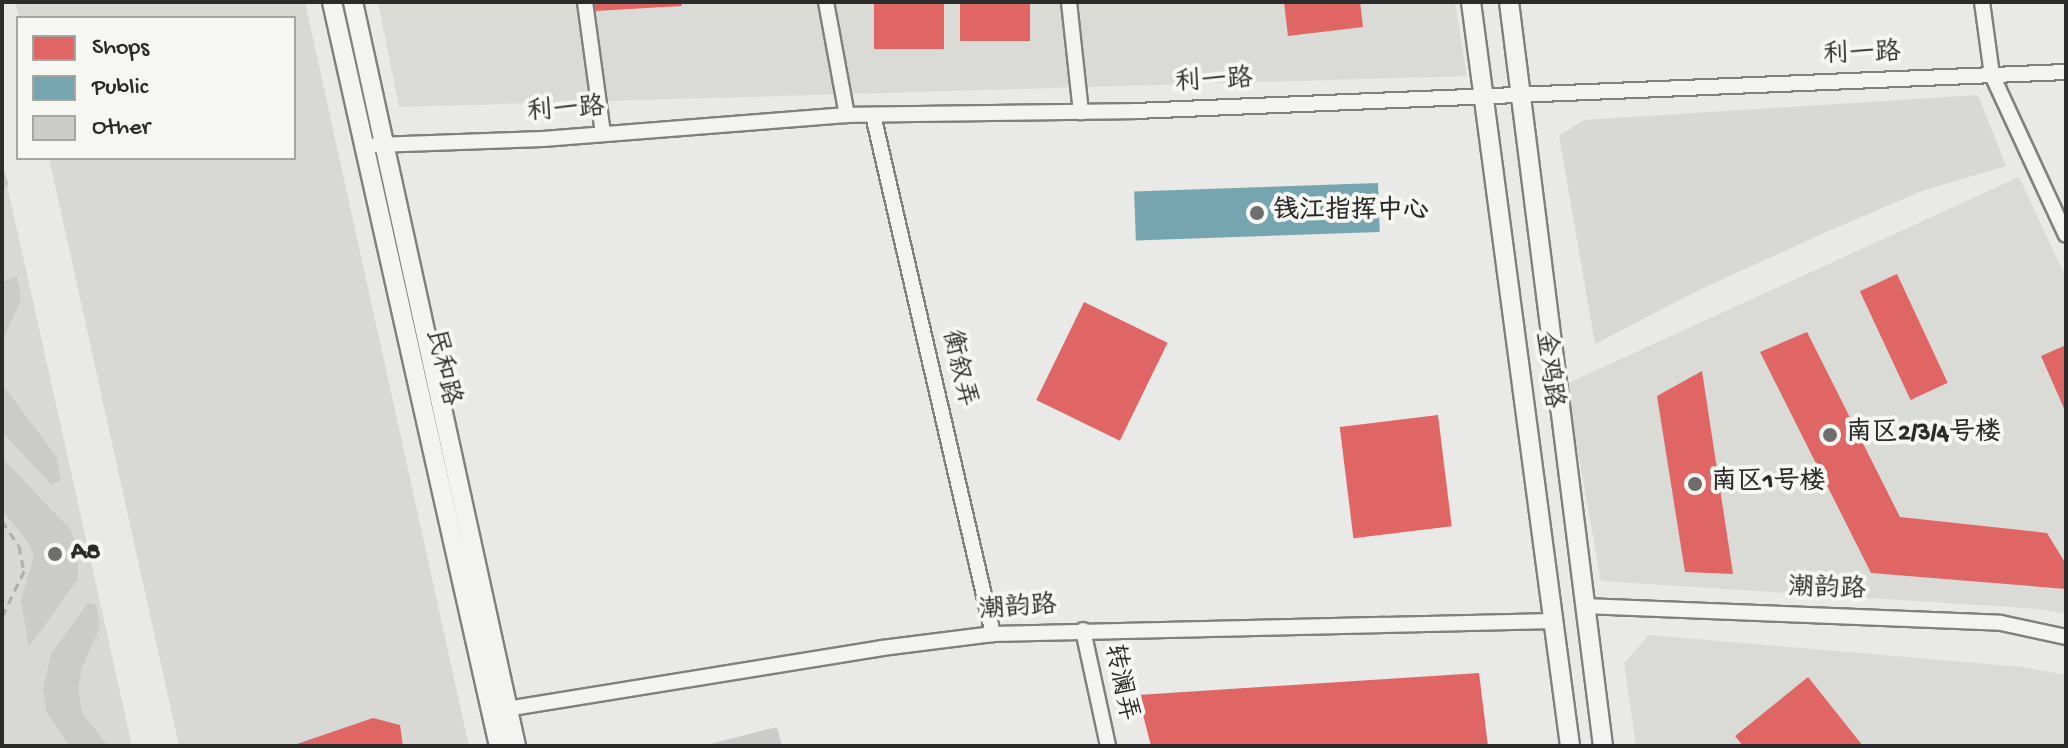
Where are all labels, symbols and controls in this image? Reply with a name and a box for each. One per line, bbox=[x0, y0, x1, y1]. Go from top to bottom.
legend bbox=[16, 16, 296, 160]
text: Shops bbox=[92, 34, 149, 63]
street label: 利一路 bbox=[1822, 39, 1902, 73]
street label: 利一路 bbox=[1174, 65, 1254, 101]
text: Public bbox=[92, 74, 148, 103]
street label: 利一路 bbox=[526, 94, 606, 130]
text: Other bbox=[92, 114, 150, 143]
place label: 钱江指挥中心 bbox=[1273, 197, 1429, 229]
marker: 钱江指挥中心 bbox=[1248, 204, 1266, 222]
street label: 民和路 bbox=[417, 326, 465, 410]
street label: 衡叙弄 bbox=[933, 327, 981, 411]
street label: 金鸡路 bbox=[1527, 329, 1567, 411]
place label: 南区2/3/4号楼 bbox=[1846, 419, 2001, 451]
marker: 南区2/3/4号楼 bbox=[1821, 426, 1839, 444]
place label: 南区1号楼 bbox=[1711, 468, 1825, 500]
marker: 南区1号楼 bbox=[1686, 475, 1704, 493]
place label: A8 bbox=[71, 538, 101, 570]
marker: A8 bbox=[46, 545, 64, 563]
street label: 潮韵路 bbox=[1787, 574, 1867, 608]
street label: 潮韵路 bbox=[978, 592, 1058, 628]
street label: 转澜弄 bbox=[1096, 642, 1142, 724]

